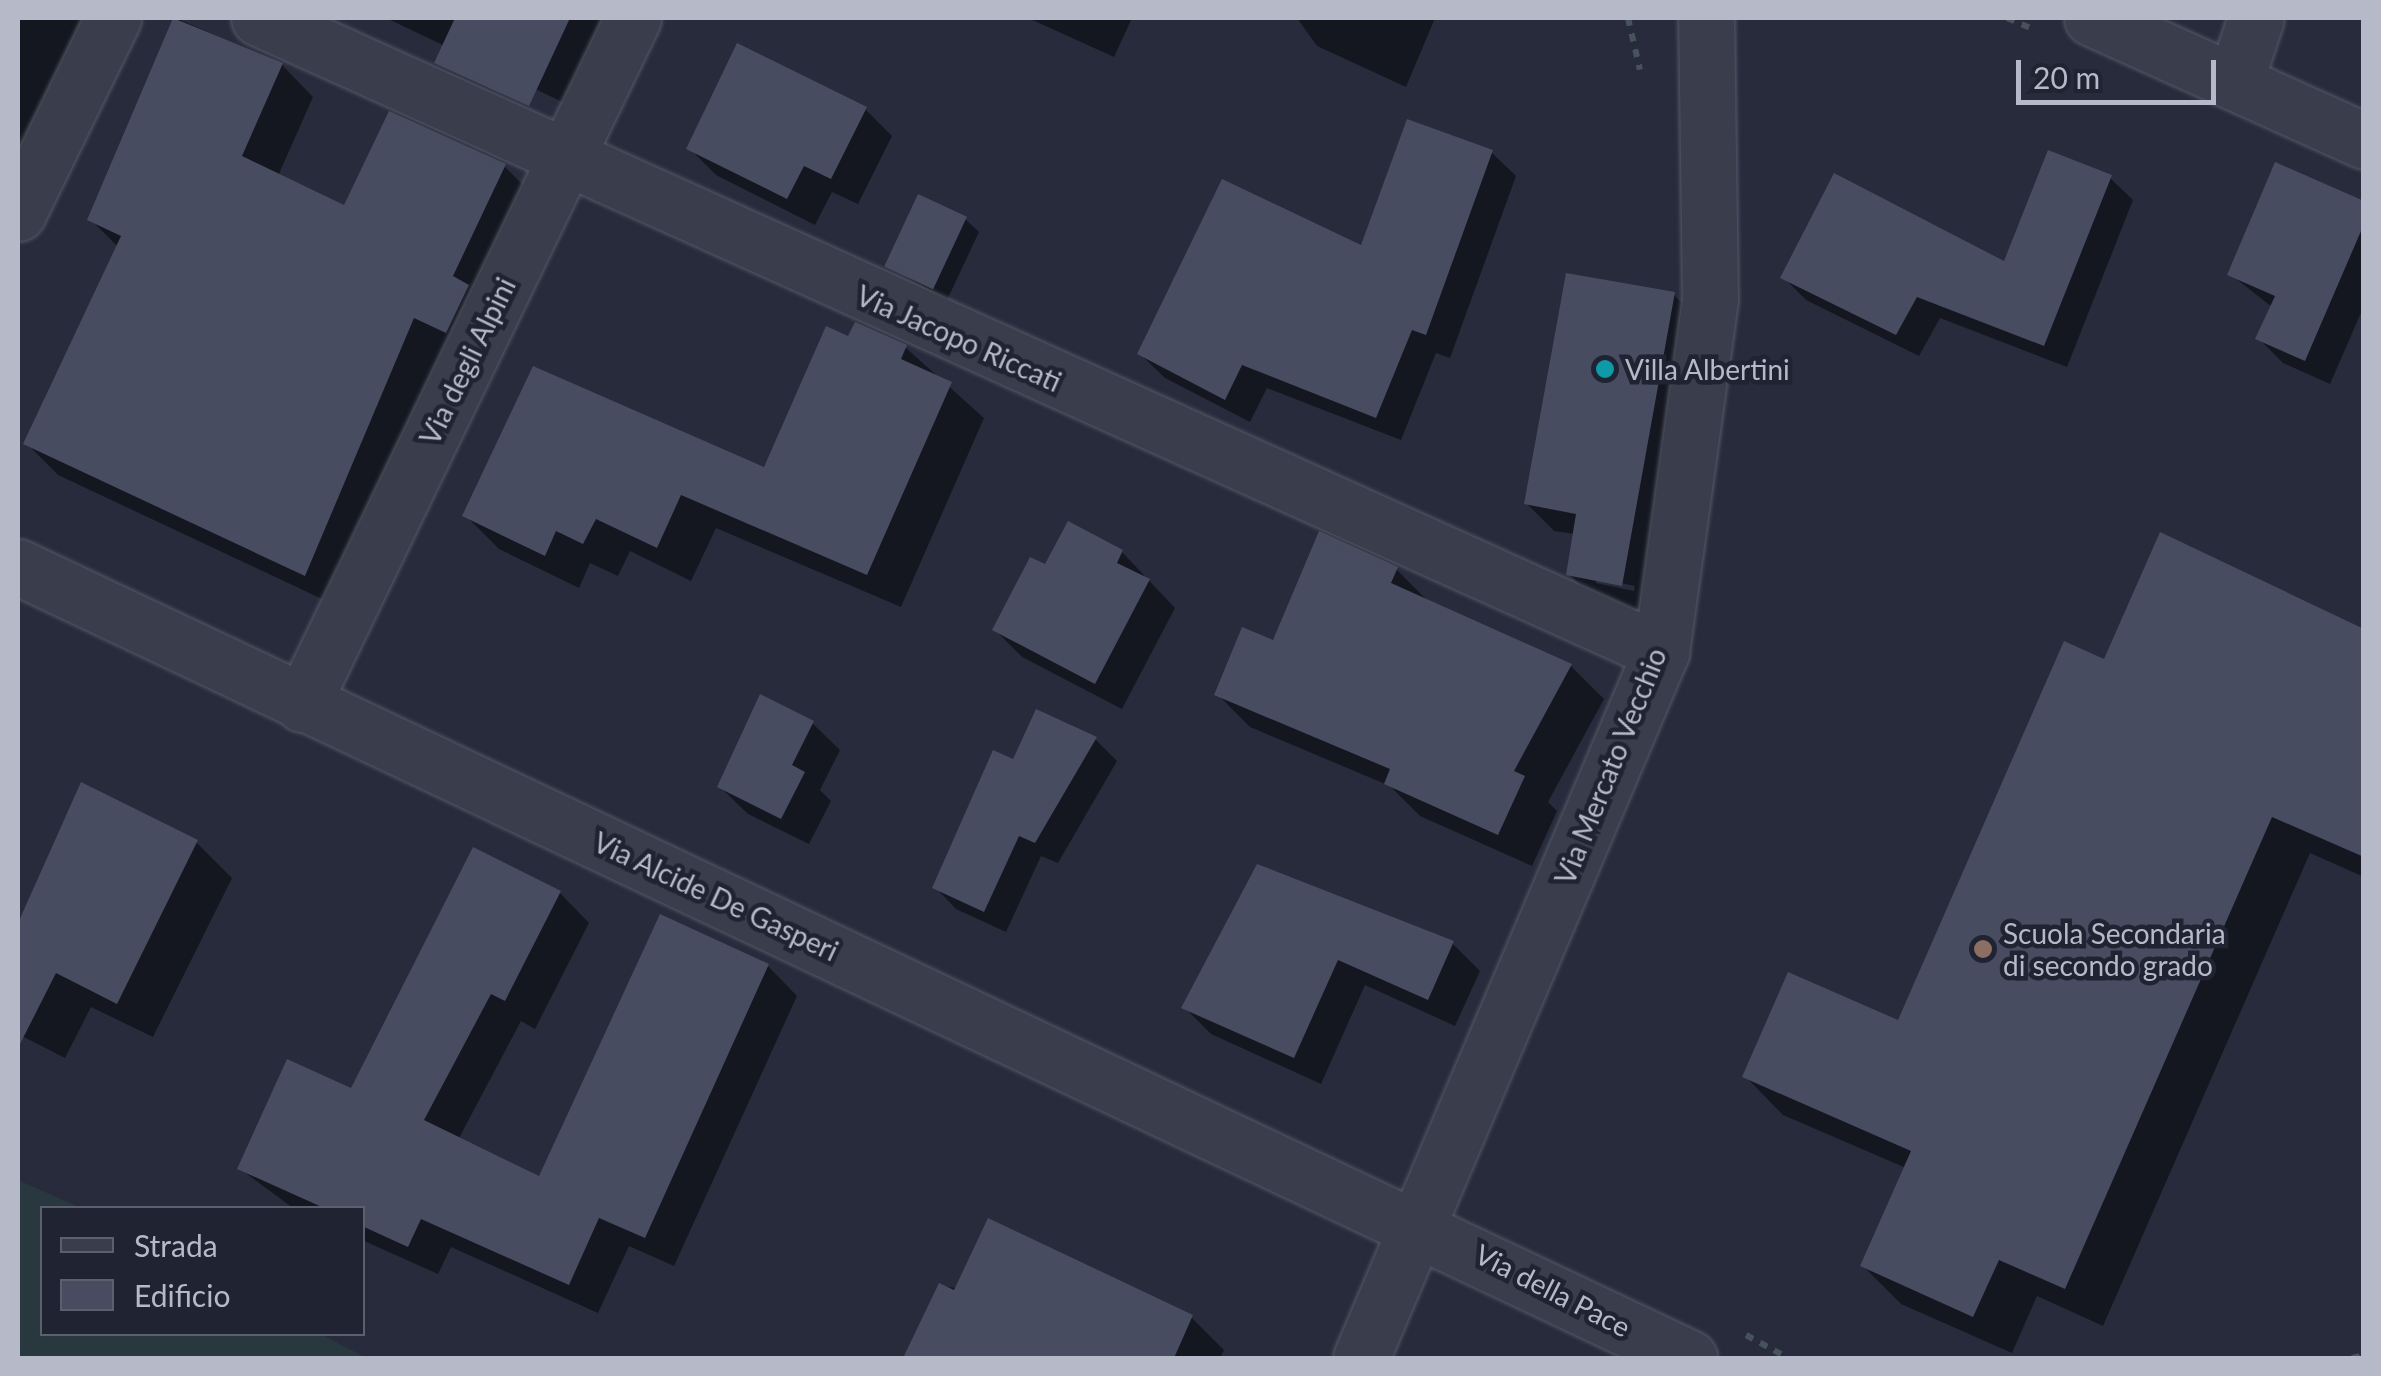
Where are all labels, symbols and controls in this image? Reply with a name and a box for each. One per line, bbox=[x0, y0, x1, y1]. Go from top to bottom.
scale bar bbox=[2021, 40, 2221, 102]
text: 20 m bbox=[2033, 59, 2100, 95]
street label: Via degli Alpini bbox=[412, 272, 522, 450]
street label: Via Jacopo Riccati bbox=[851, 278, 1067, 398]
place label: Villa Albertini bbox=[1625, 352, 1791, 386]
marker: Villa Albertini bbox=[1594, 358, 1616, 380]
street label: Via Mercato Vecchio bbox=[1547, 642, 1673, 890]
street label: Via Alcide De Gasperi bbox=[588, 824, 844, 968]
place label: Scuola Secondaria di secondo grado bbox=[2003, 916, 2226, 982]
marker: Scuola Secondaria di secondo grado bbox=[1972, 938, 1994, 960]
legend bbox=[40, 1206, 365, 1336]
text: Strada bbox=[134, 1227, 218, 1263]
street label: Via della Pace bbox=[1470, 1237, 1636, 1343]
text: Edificio bbox=[134, 1277, 230, 1313]

